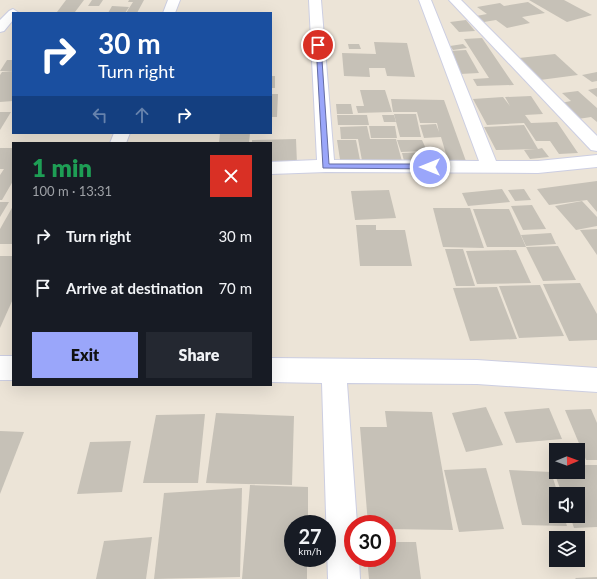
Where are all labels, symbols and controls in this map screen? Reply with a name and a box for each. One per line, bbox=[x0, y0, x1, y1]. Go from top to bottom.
text: 30 m bbox=[98, 26, 161, 60]
icon: right bbox=[32, 28, 84, 80]
pin bbox=[301, 28, 335, 62]
icon: arrive bbox=[307, 34, 329, 56]
text: Turn right bbox=[98, 60, 175, 82]
icon: left bbox=[89, 104, 111, 126]
icon: ahead bbox=[131, 104, 153, 126]
icon: right bbox=[173, 104, 195, 126]
position arrow bbox=[409, 146, 451, 188]
text: 1 min bbox=[32, 153, 92, 182]
button: close bbox=[210, 155, 252, 197]
text: 100 m · 13:31 bbox=[32, 183, 112, 199]
icon: right bbox=[32, 225, 54, 247]
text: Turn right bbox=[66, 227, 131, 245]
text: 30 m bbox=[218, 227, 252, 245]
icon: arrive bbox=[32, 277, 54, 299]
text: Arrive at destination bbox=[66, 279, 203, 297]
text: 70 m bbox=[218, 279, 252, 297]
button: Exit bbox=[32, 332, 138, 378]
button: Share bbox=[146, 332, 252, 378]
north arrow bbox=[549, 443, 585, 479]
map controls bbox=[549, 443, 585, 567]
button: sound bbox=[549, 487, 585, 523]
speed limit sign: 30 bbox=[344, 515, 396, 567]
text: 27 bbox=[298, 524, 322, 548]
button: layers bbox=[549, 531, 585, 567]
text: km/h bbox=[298, 545, 322, 557]

